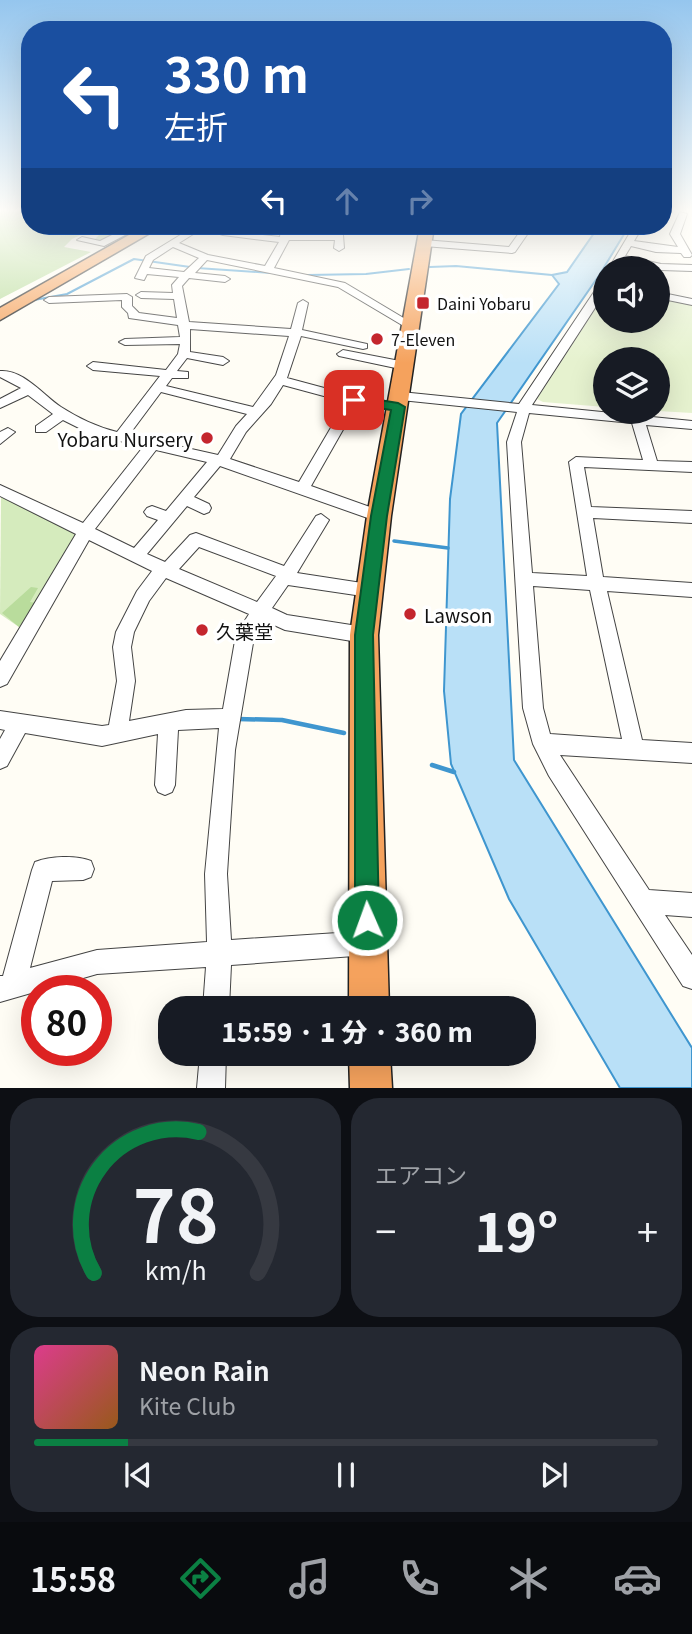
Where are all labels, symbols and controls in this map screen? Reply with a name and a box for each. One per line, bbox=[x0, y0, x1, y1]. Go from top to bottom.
text: 330 m bbox=[164, 36, 309, 107]
icon: left bbox=[49, 49, 140, 140]
text: 左折 bbox=[164, 102, 228, 148]
icon: left bbox=[255, 182, 293, 220]
icon: ahead bbox=[328, 182, 366, 220]
icon: right bbox=[401, 182, 439, 220]
map controls bbox=[593, 256, 670, 424]
button: sound bbox=[593, 256, 670, 333]
place label: Daini Yobaru bbox=[437, 291, 531, 315]
marker: Daini Yobaru bbox=[415, 295, 431, 311]
place label: 7-Eleven bbox=[391, 327, 455, 351]
marker: 7-Eleven bbox=[369, 331, 385, 347]
button: layers bbox=[593, 347, 670, 424]
pin bbox=[324, 370, 384, 430]
icon: arrive bbox=[335, 381, 373, 419]
place label: Yobaru Nursery bbox=[56, 425, 193, 452]
marker: Yobaru Nursery bbox=[199, 430, 215, 446]
place label: Lawson bbox=[424, 601, 492, 628]
marker: Lawson bbox=[402, 606, 418, 622]
place label: 久葉堂 bbox=[216, 617, 273, 644]
marker: 久葉堂 bbox=[194, 622, 210, 638]
position arrow bbox=[330, 883, 404, 957]
speed limit sign: 80 bbox=[21, 975, 112, 1066]
text: 15:59 · 1 分 · 360 m bbox=[221, 1012, 473, 1049]
text: エアコン bbox=[375, 1157, 467, 1191]
text: 78 bbox=[133, 1160, 218, 1265]
text: 19° bbox=[475, 1192, 558, 1267]
text: − bbox=[375, 1202, 396, 1257]
text: + bbox=[637, 1202, 658, 1257]
text: km/h bbox=[145, 1251, 206, 1287]
text: Neon Rain bbox=[139, 1351, 270, 1388]
text: Kite Club bbox=[139, 1388, 236, 1422]
icon: previous bbox=[119, 1456, 157, 1494]
icon: pause bbox=[327, 1456, 365, 1494]
icon: next bbox=[535, 1456, 573, 1494]
icon: directions bbox=[176, 1554, 225, 1603]
icon: music bbox=[285, 1554, 334, 1603]
icon: phone bbox=[395, 1554, 444, 1603]
icon: climate bbox=[504, 1554, 553, 1603]
icon: car bbox=[613, 1554, 662, 1603]
text: 15:58 bbox=[30, 1555, 116, 1601]

